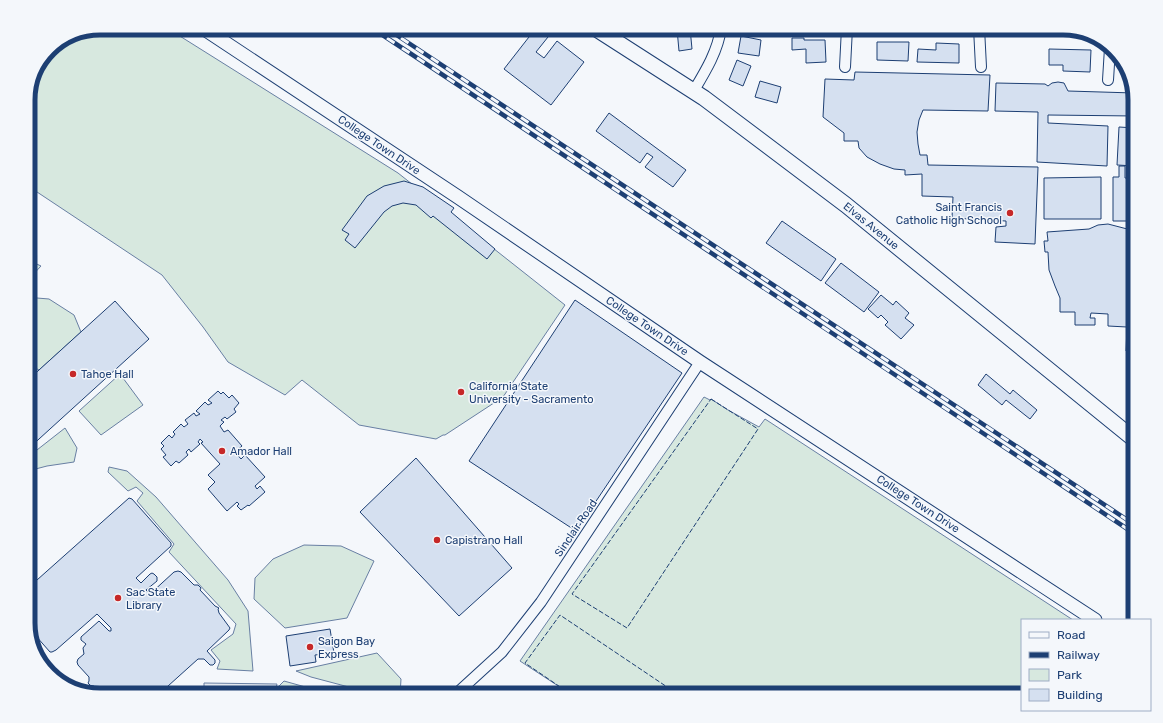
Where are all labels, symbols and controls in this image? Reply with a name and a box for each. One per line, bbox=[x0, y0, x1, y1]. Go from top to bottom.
street label: College Town Drive bbox=[335, 113, 423, 177]
street label: Elvas Avenue bbox=[841, 200, 901, 252]
place label: Saint Francis Catholic High School bbox=[896, 201, 1002, 227]
marker: Saint Francis Catholic High School bbox=[1005, 208, 1015, 218]
street label: College Town Drive bbox=[603, 294, 691, 358]
place label: Tahoe Hall bbox=[81, 368, 134, 381]
marker: Tahoe Hall bbox=[68, 369, 78, 379]
place label: California State University - Sacramento bbox=[469, 380, 594, 406]
marker: California State University - Sacramento bbox=[456, 387, 466, 397]
place label: Amador Hall bbox=[230, 445, 292, 458]
marker: Amador Hall bbox=[217, 446, 227, 456]
street label: College Town Drive bbox=[874, 472, 962, 536]
street label: Sinclair Road bbox=[552, 497, 600, 559]
place label: Capistrano Hall bbox=[445, 534, 523, 547]
marker: Capistrano Hall bbox=[432, 535, 442, 545]
place label: Sac State Library bbox=[126, 586, 175, 612]
marker: Sac State Library bbox=[113, 593, 123, 603]
legend bbox=[1021, 619, 1151, 711]
text: Road bbox=[1057, 628, 1085, 642]
place label: Saigon Bay Express bbox=[318, 635, 375, 661]
marker: Saigon Bay Express bbox=[305, 642, 315, 652]
text: Railway bbox=[1057, 648, 1100, 662]
text: Park bbox=[1057, 668, 1083, 682]
text: Building bbox=[1057, 688, 1103, 702]

